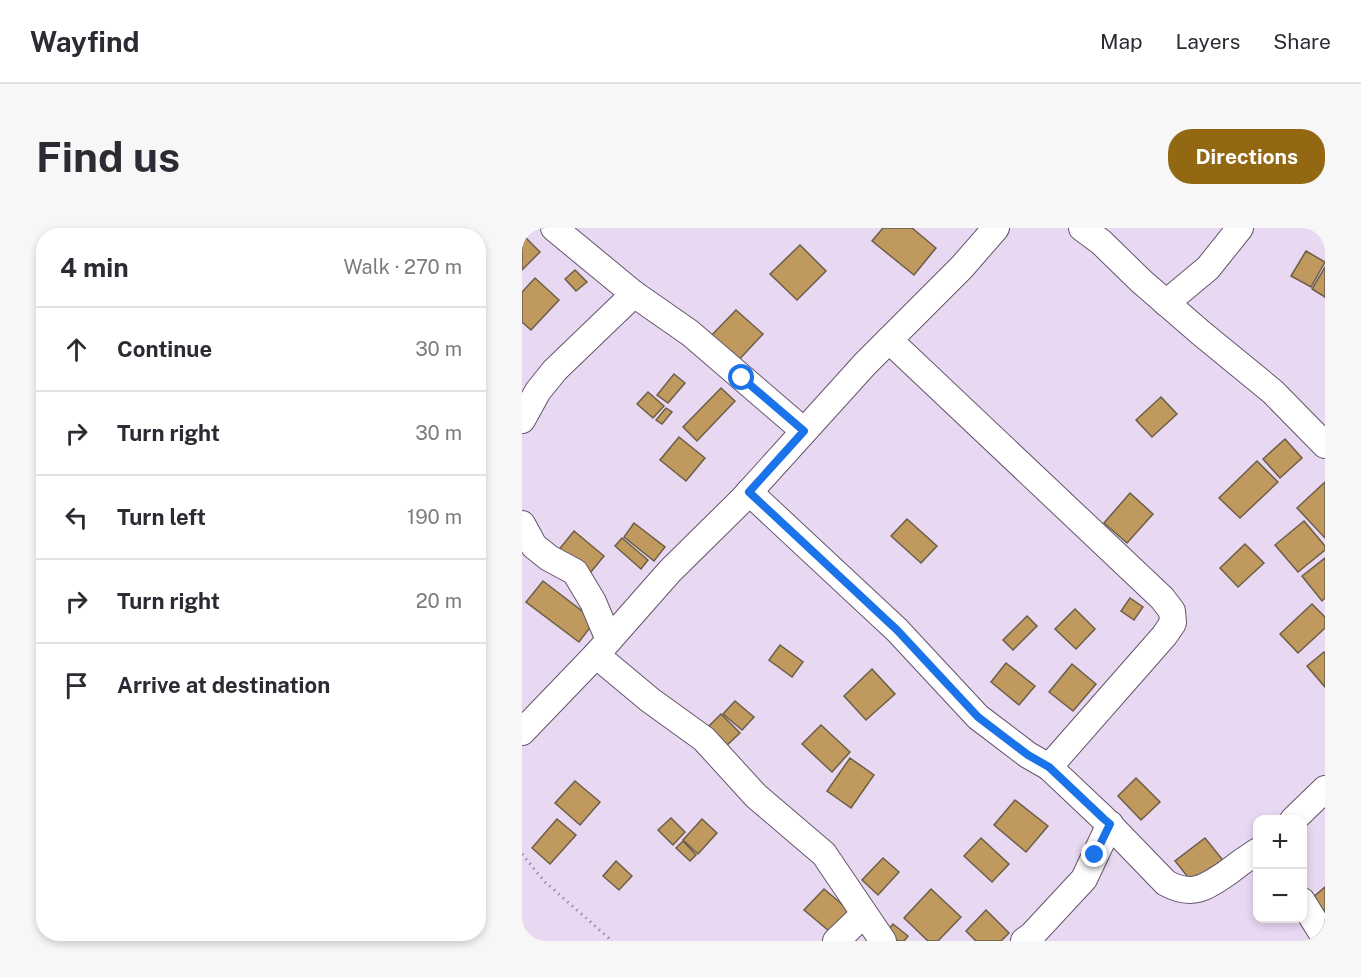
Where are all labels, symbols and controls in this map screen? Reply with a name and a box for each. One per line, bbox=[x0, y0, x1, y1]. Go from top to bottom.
text: Wayfind bbox=[30, 25, 140, 58]
text: Map bbox=[1100, 29, 1143, 54]
text: Layers bbox=[1176, 29, 1240, 54]
text: Share bbox=[1273, 29, 1331, 54]
button: Directions bbox=[1168, 129, 1325, 184]
text: Find us bbox=[36, 132, 180, 181]
text: 4 min bbox=[60, 252, 129, 283]
text: Walk · 270 m bbox=[343, 255, 462, 279]
icon: ahead bbox=[60, 333, 93, 366]
text: Continue bbox=[117, 336, 212, 362]
text: 30 m bbox=[415, 337, 462, 361]
route start bbox=[728, 364, 754, 390]
icon: right bbox=[60, 417, 93, 450]
text: Turn right bbox=[117, 420, 220, 446]
text: 30 m bbox=[415, 421, 462, 445]
icon: left bbox=[60, 501, 93, 534]
text: Turn left bbox=[117, 504, 206, 530]
text: 190 m bbox=[407, 505, 462, 529]
icon: right bbox=[60, 585, 93, 618]
text: Turn right bbox=[117, 588, 220, 614]
text: 20 m bbox=[416, 589, 462, 613]
icon: arrive bbox=[60, 669, 93, 702]
text: Arrive at destination bbox=[117, 672, 330, 698]
map controls bbox=[1253, 815, 1307, 923]
button: + bbox=[1253, 815, 1307, 869]
route end bbox=[1081, 841, 1107, 867]
button: − bbox=[1253, 869, 1307, 923]

